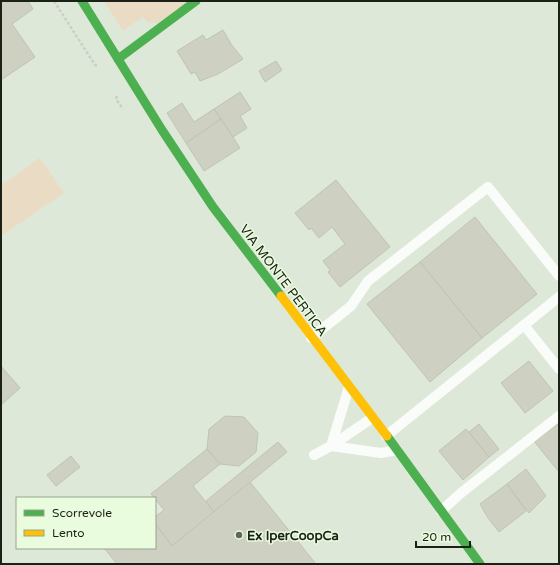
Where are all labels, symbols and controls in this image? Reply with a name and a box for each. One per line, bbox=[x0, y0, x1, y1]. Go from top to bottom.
street label: VIA MONTE PERTICA bbox=[236, 222, 331, 340]
legend bbox=[16, 497, 156, 549]
text: Scorrevole bbox=[52, 506, 112, 520]
scale bar bbox=[416, 523, 470, 549]
text: Lento bbox=[52, 526, 85, 540]
place label: Ex IperCoopCa bbox=[247, 528, 339, 544]
marker: Ex IperCoopCa bbox=[234, 530, 244, 540]
text: 20 m bbox=[422, 530, 451, 544]

